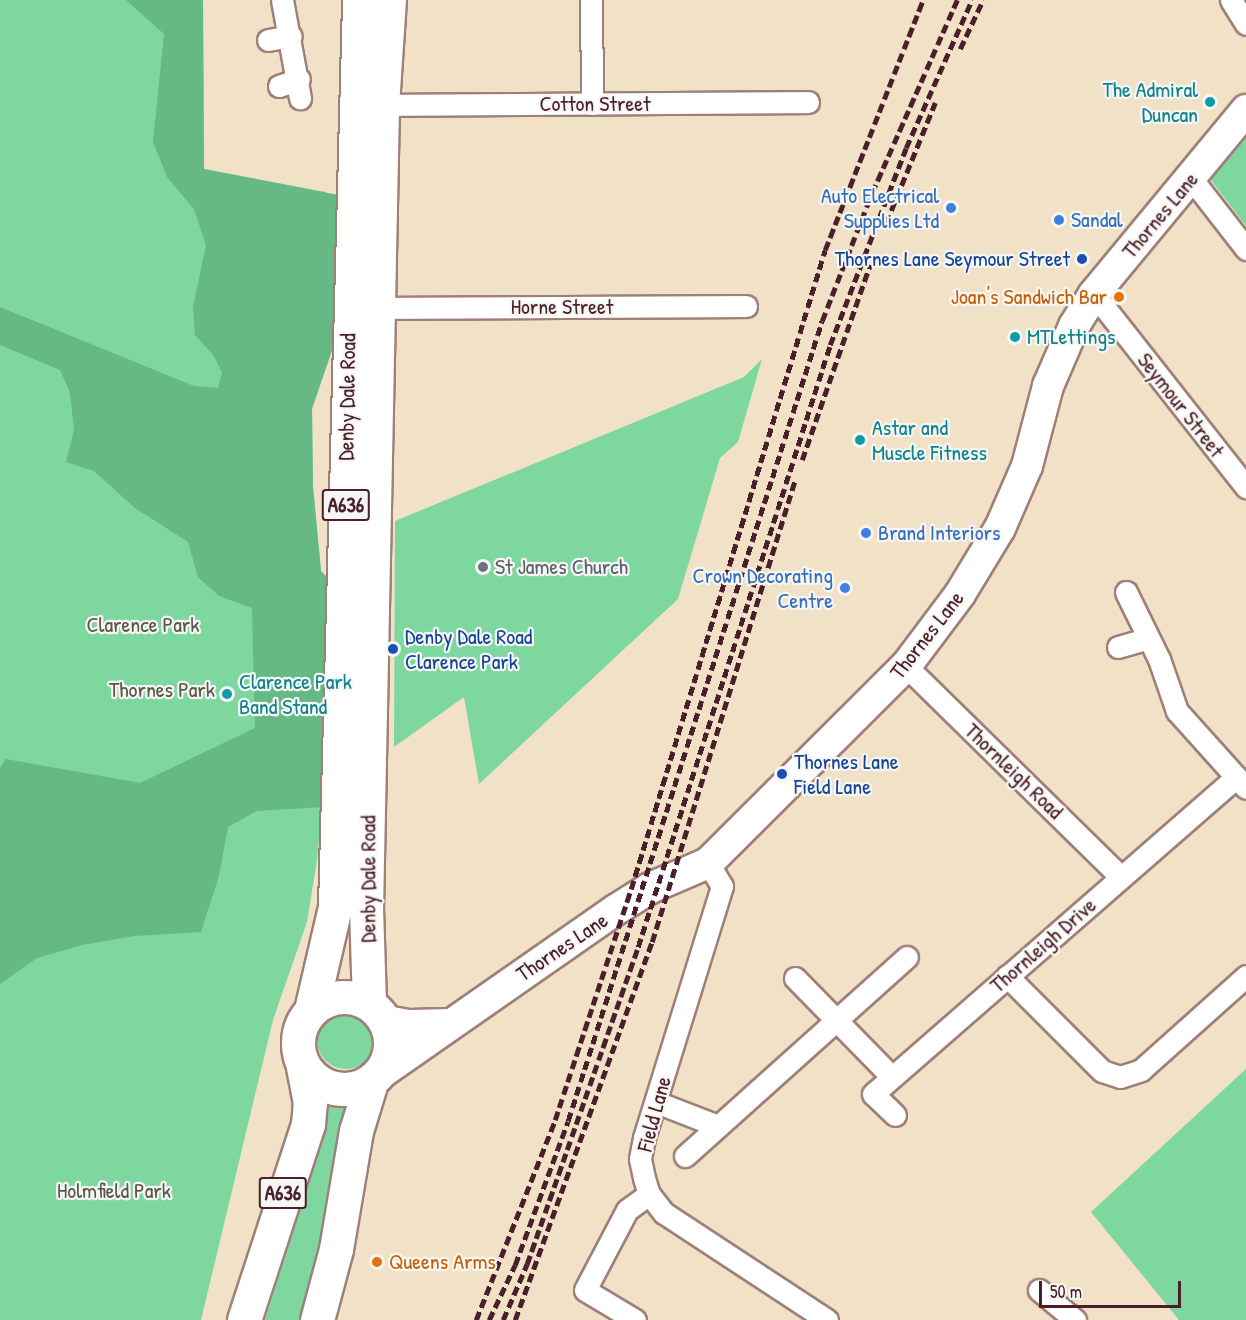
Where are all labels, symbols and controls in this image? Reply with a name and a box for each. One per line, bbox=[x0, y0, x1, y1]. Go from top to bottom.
place label: The Admiral Duncan bbox=[1102, 76, 1198, 128]
street label: Cotton Street bbox=[539, 91, 651, 117]
marker: The Admiral Duncan bbox=[1203, 95, 1217, 109]
street label: Thornes Lane bbox=[1116, 166, 1204, 264]
place label: Auto Electrical Supplies Ltd bbox=[821, 182, 939, 234]
marker: Auto Electrical Supplies Ltd bbox=[944, 201, 958, 215]
place label: Sandal bbox=[1071, 207, 1123, 233]
marker: Sandal bbox=[1052, 213, 1066, 227]
place label: Thornes Lane Seymour Street bbox=[835, 246, 1070, 272]
marker: Thornes Lane Seymour Street bbox=[1075, 252, 1089, 266]
place label: Joan's Sandwich Bar bbox=[951, 284, 1107, 310]
marker: Joan's Sandwich Bar bbox=[1112, 290, 1126, 304]
street label: Horne Street bbox=[511, 294, 613, 320]
place label: MTLettings bbox=[1027, 324, 1116, 350]
marker: MTLettings bbox=[1008, 330, 1022, 344]
street label: Denby Dale Road bbox=[333, 333, 361, 461]
street label: Seymour Street bbox=[1132, 347, 1230, 463]
place label: Astar and Muscle Fitness bbox=[872, 414, 987, 466]
marker: Astar and Muscle Fitness bbox=[853, 433, 867, 447]
road number: A636 bbox=[320, 487, 372, 523]
place label: Brand Interiors bbox=[878, 520, 1000, 546]
marker: Brand Interiors bbox=[859, 526, 873, 540]
place label: St James Church bbox=[495, 554, 628, 580]
marker: St James Church bbox=[476, 560, 490, 574]
place label: Crown Decorating Centre bbox=[692, 562, 833, 614]
marker: Crown Decorating Centre bbox=[838, 581, 852, 595]
street label: Thornes Lane bbox=[884, 586, 970, 684]
park label: Clarence Park bbox=[87, 612, 199, 638]
place label: Denby Dale Road Clarence Park bbox=[405, 623, 532, 674]
marker: Denby Dale Road Clarence Park bbox=[386, 642, 400, 656]
place label: Clarence Park Band Stand bbox=[239, 668, 352, 720]
park label: Thornes Park bbox=[109, 677, 215, 703]
marker: Clarence Park Band Stand bbox=[220, 687, 234, 701]
street label: Thornleigh Road bbox=[959, 718, 1069, 824]
place label: Thornes Lane Field Lane bbox=[794, 748, 899, 800]
marker: Thornes Lane Field Lane bbox=[775, 767, 789, 781]
street label: Denby Dale Road bbox=[355, 815, 381, 943]
street label: Thornleigh Drive bbox=[985, 892, 1101, 998]
street label: Thornes Lane bbox=[511, 907, 613, 987]
street label: Field Lane bbox=[631, 1073, 677, 1155]
road number: A636 bbox=[258, 1175, 308, 1211]
park label: Holmfield Park bbox=[57, 1178, 171, 1204]
place label: Queens Arms bbox=[389, 1249, 496, 1275]
marker: Queens Arms bbox=[370, 1255, 384, 1269]
scale bar bbox=[1042, 1269, 1184, 1307]
text: 50 m bbox=[1050, 1279, 1082, 1304]

